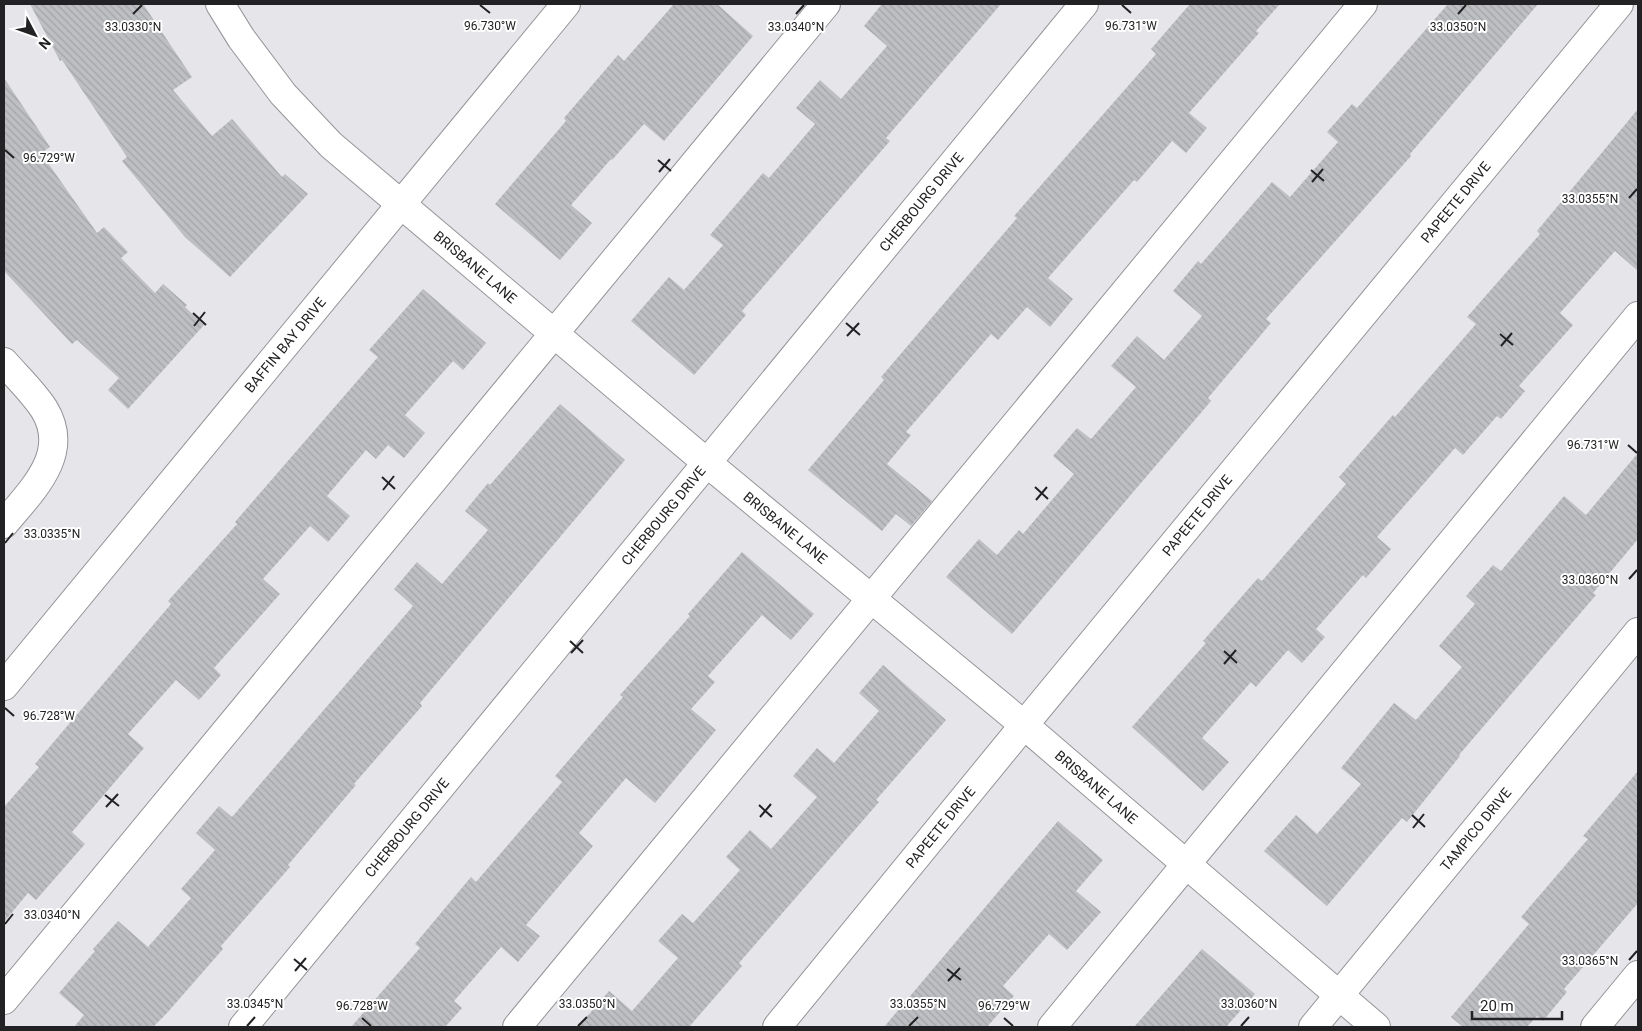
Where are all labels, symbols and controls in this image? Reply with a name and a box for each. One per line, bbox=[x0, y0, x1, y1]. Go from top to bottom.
north arrow bbox=[10, 10, 60, 60]
text: 96.730°W bbox=[464, 19, 516, 33]
text: 96.731°W bbox=[1105, 19, 1157, 33]
text: 33.0330°N bbox=[105, 20, 161, 34]
text: 33.0340°N bbox=[768, 20, 824, 34]
text: 33.0350°N bbox=[1430, 20, 1486, 34]
text: N bbox=[36, 35, 54, 53]
street label: CHERBOURG DRIVE bbox=[876, 149, 967, 255]
text: 96.729°W bbox=[23, 151, 75, 165]
street label: PAPEETE DRIVE bbox=[1417, 158, 1494, 246]
text: 33.0355°N bbox=[1562, 192, 1618, 206]
street label: BRISBANE LANE bbox=[431, 227, 520, 307]
street label: BAFFIN BAY DRIVE bbox=[241, 294, 329, 396]
text: 96.731°W bbox=[1567, 438, 1619, 452]
street label: CHERBOURG DRIVE bbox=[618, 463, 709, 568]
street label: PAPEETE DRIVE bbox=[1159, 472, 1235, 559]
street label: BRISBANE LANE bbox=[740, 488, 830, 567]
text: 33.0335°N bbox=[24, 527, 80, 541]
text: 33.0360°N bbox=[1562, 573, 1618, 587]
text: 96.728°W bbox=[23, 709, 75, 723]
street label: BRISBANE LANE bbox=[1052, 747, 1141, 827]
street label: CHERBOURG DRIVE bbox=[361, 775, 452, 880]
street label: PAPEETE DRIVE bbox=[902, 783, 978, 871]
street label: TAMPICO DRIVE bbox=[1437, 785, 1514, 874]
text: 33.0340°N bbox=[24, 908, 80, 922]
text: 33.0365°N bbox=[1562, 954, 1618, 968]
scale bar bbox=[1472, 988, 1562, 1020]
text: 33.0345°N bbox=[227, 997, 283, 1011]
text: 33.0350°N bbox=[559, 997, 615, 1011]
text: 33.0355°N bbox=[890, 997, 946, 1011]
text: 33.0360°N bbox=[1221, 997, 1277, 1011]
text: 20 m bbox=[1480, 997, 1514, 1015]
text: 96.728°W bbox=[336, 999, 388, 1013]
text: 96.729°W bbox=[978, 999, 1030, 1013]

